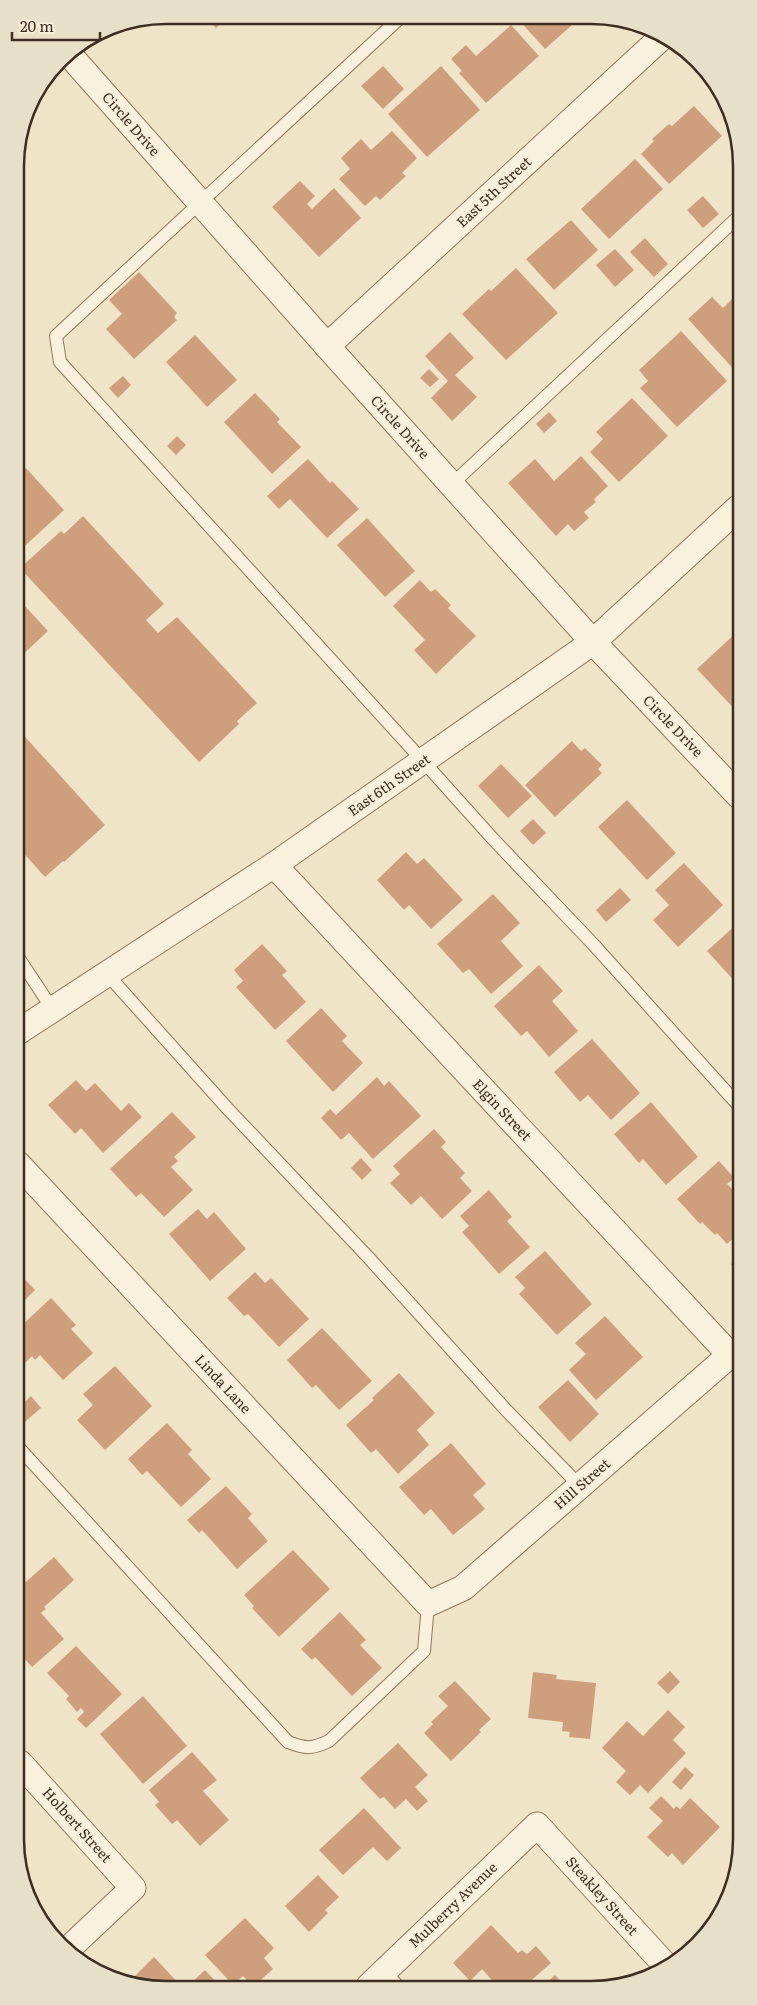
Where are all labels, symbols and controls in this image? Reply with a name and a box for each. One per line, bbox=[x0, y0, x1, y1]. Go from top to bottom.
scale bar bbox=[12, 10, 100, 42]
text: 20 m bbox=[20, 14, 54, 37]
street label: Circle Drive bbox=[98, 87, 165, 160]
street label: East 5th Street bbox=[451, 151, 535, 231]
street label: Circle Drive bbox=[367, 390, 435, 462]
street label: Circle Drive bbox=[639, 690, 708, 761]
street label: East 6th Street bbox=[343, 748, 434, 820]
street label: Elgin Street bbox=[469, 1074, 537, 1145]
street label: Linda Lane bbox=[191, 1349, 256, 1417]
street label: Hill Street bbox=[549, 1453, 614, 1513]
street label: Holbert Street bbox=[39, 1782, 117, 1867]
street label: Steakley Street bbox=[562, 1852, 644, 1939]
street label: Mulberry Avenue bbox=[404, 1857, 501, 1952]

